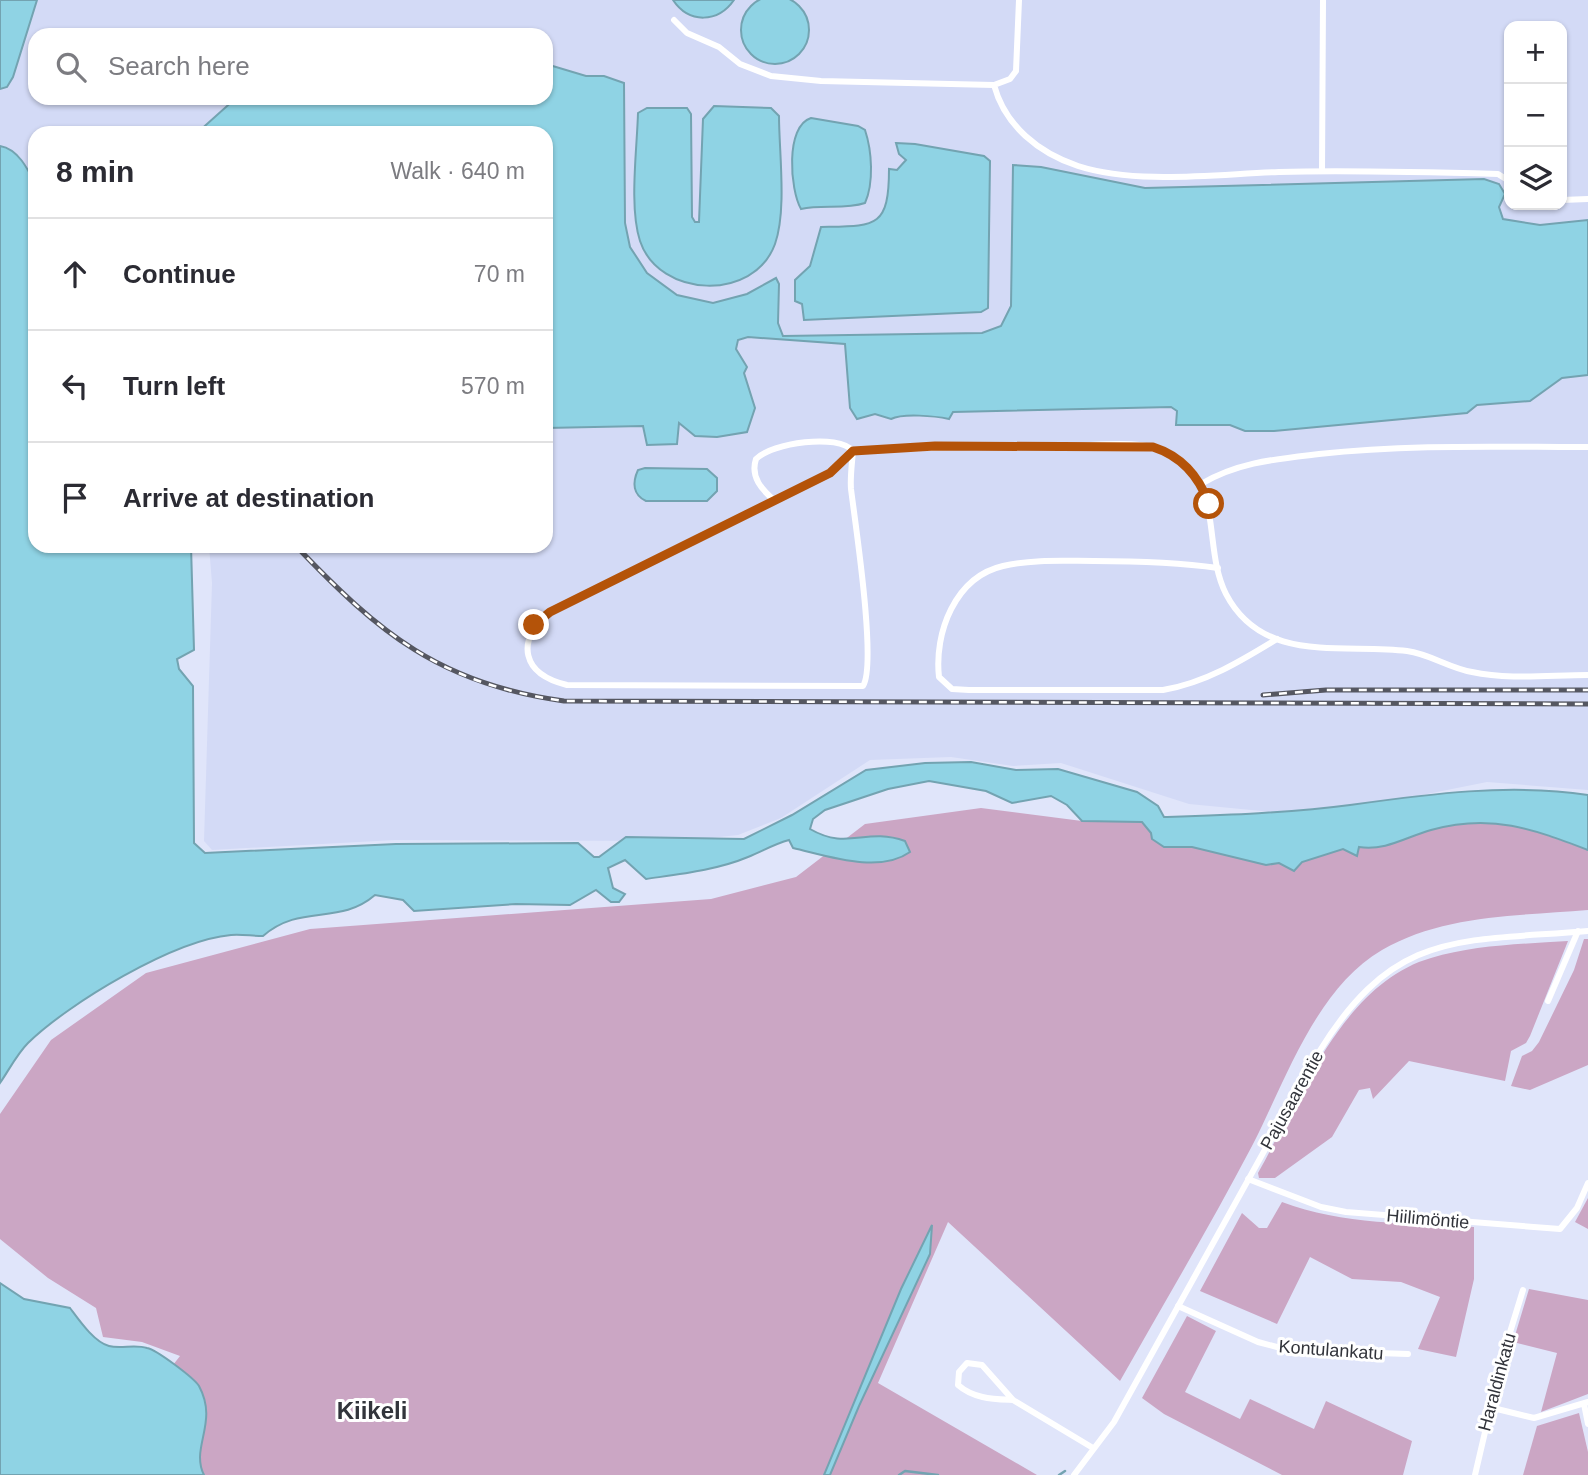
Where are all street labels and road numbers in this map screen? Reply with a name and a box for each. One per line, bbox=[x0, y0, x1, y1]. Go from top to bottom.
street label: Pajusaarentie bbox=[1257, 1047, 1327, 1153]
street label: Hiilimöntie bbox=[1386, 1205, 1470, 1233]
street label: Haraldinkatu bbox=[1474, 1331, 1520, 1433]
street label: Kontulankatu bbox=[1278, 1336, 1384, 1364]

